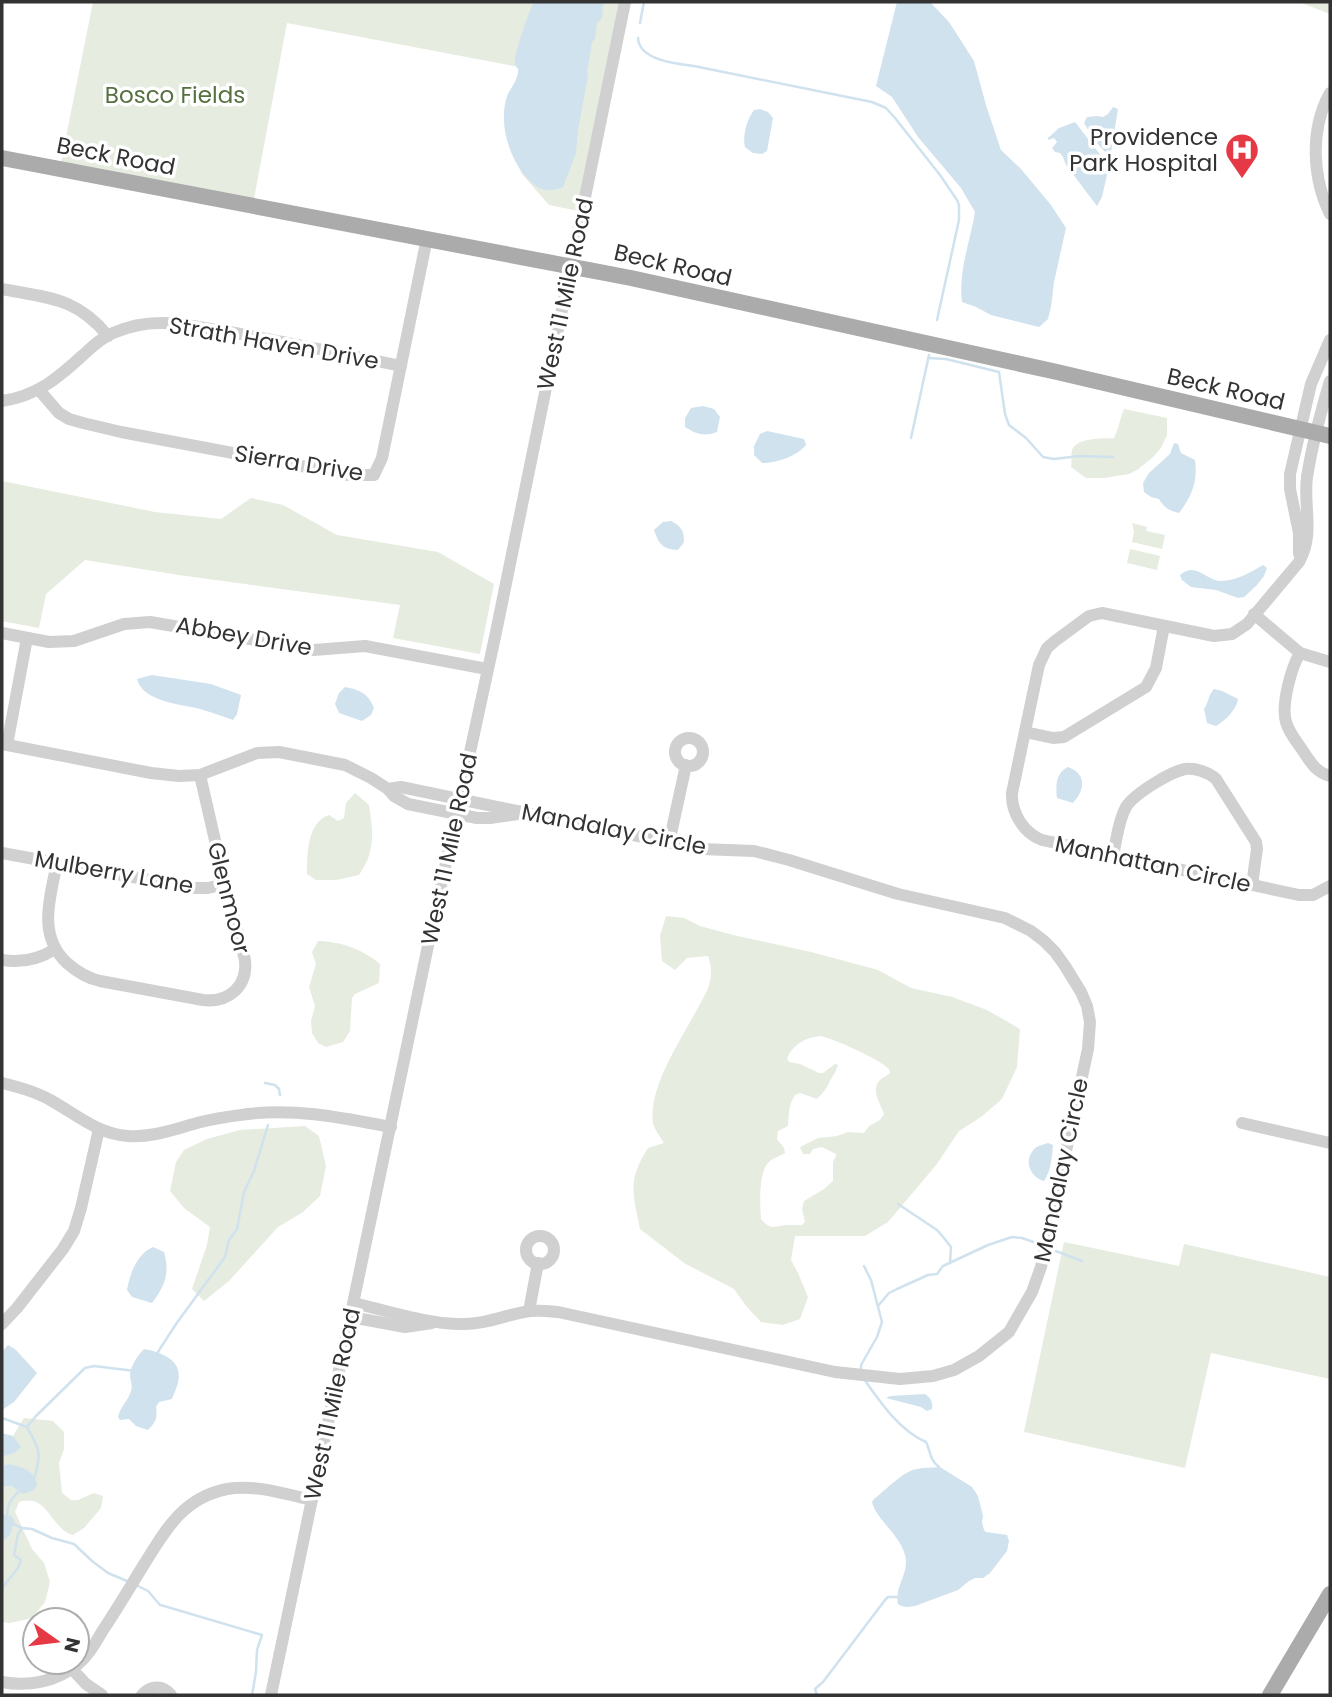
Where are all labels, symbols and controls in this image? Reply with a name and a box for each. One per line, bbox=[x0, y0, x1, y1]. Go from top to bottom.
park label: Bosco Fields bbox=[105, 79, 245, 111]
place label: Providence Park Hospital bbox=[1069, 121, 1218, 179]
street label: Beck Road bbox=[54, 129, 178, 183]
hospital icon: Providence Park Hospital bbox=[1223, 131, 1261, 180]
street label: West 11 Mile Road bbox=[529, 195, 601, 393]
street label: Beck Road bbox=[611, 236, 735, 294]
street label: Strath Haven Drive bbox=[167, 309, 381, 377]
street label: Beck Road bbox=[1164, 360, 1288, 418]
street label: Sierra Drive bbox=[232, 437, 366, 489]
street label: Abbey Drive bbox=[173, 608, 315, 664]
street label: West 11 Mile Road bbox=[413, 750, 485, 948]
street label: Mandalay Circle bbox=[519, 795, 709, 863]
street label: Manhattan Circle bbox=[1052, 828, 1254, 900]
street label: Glenmoor bbox=[200, 839, 258, 957]
street label: Mulberry Lane bbox=[32, 842, 196, 902]
street label: Mandalay Circle bbox=[1026, 1075, 1096, 1265]
street label: West 11 Mile Road bbox=[296, 1305, 368, 1503]
north arrow bbox=[21, 1606, 91, 1676]
text: N bbox=[57, 1635, 87, 1655]

